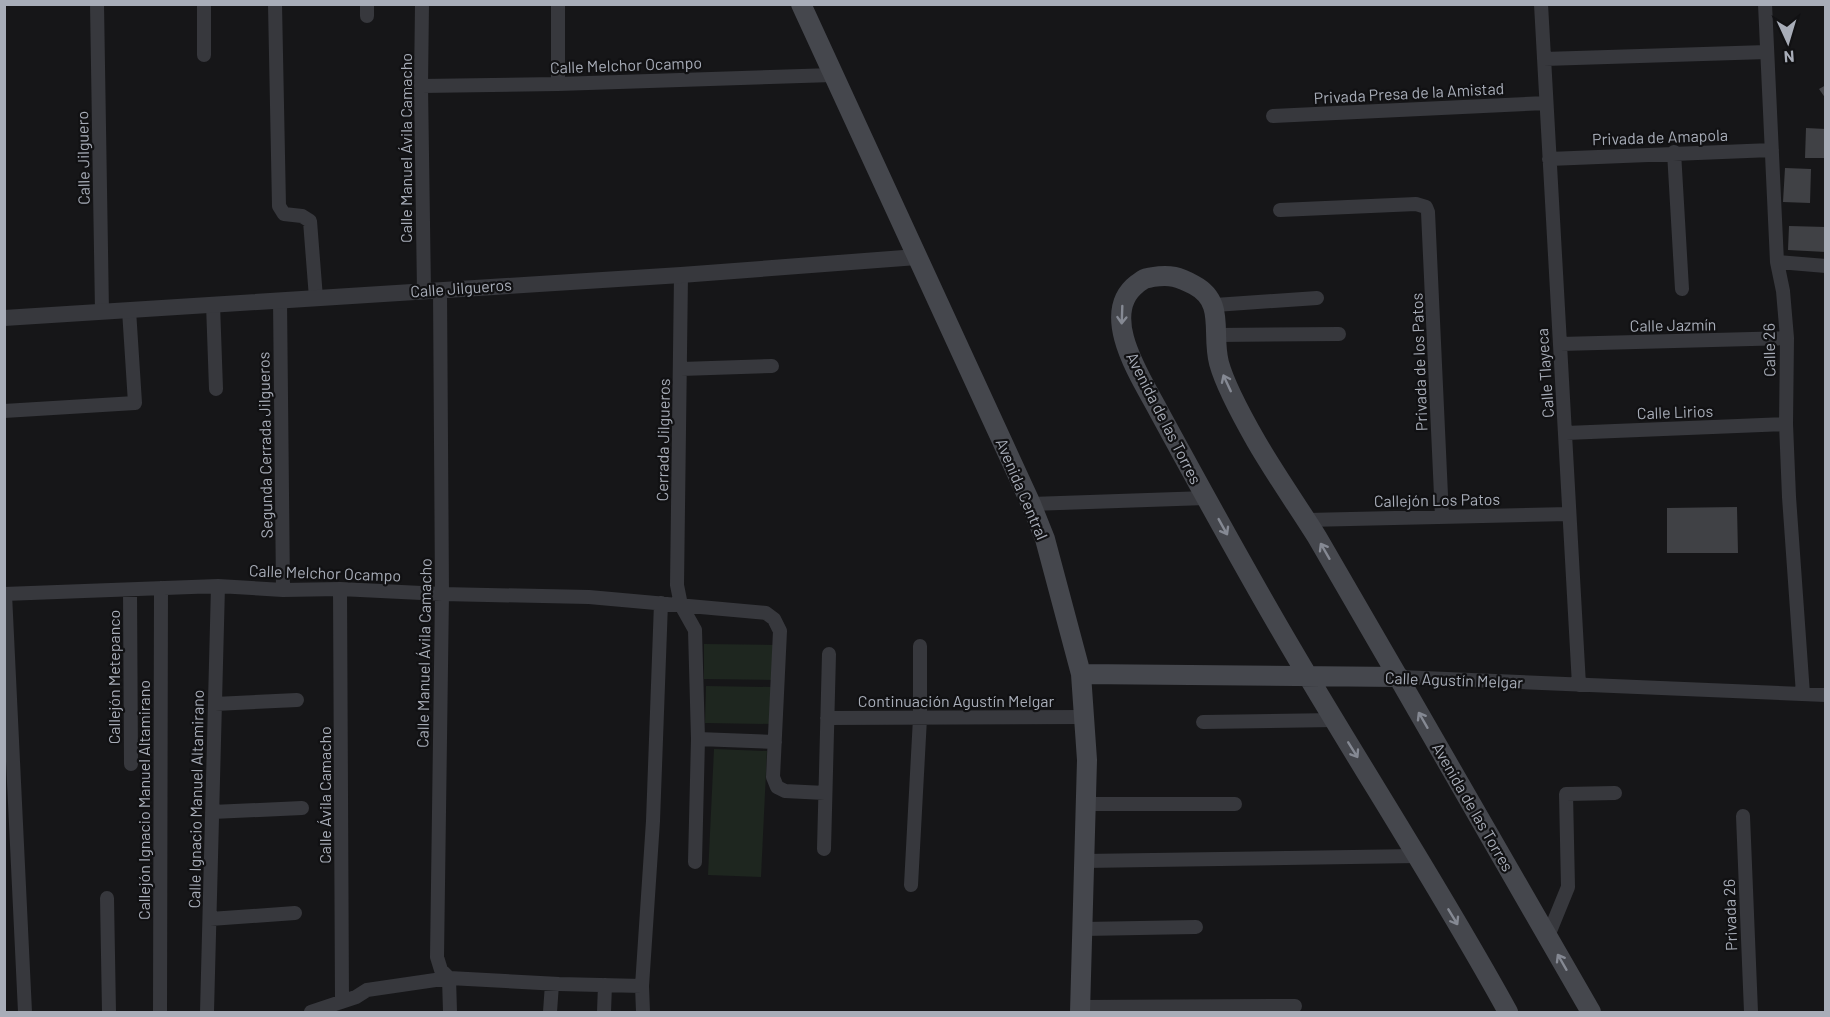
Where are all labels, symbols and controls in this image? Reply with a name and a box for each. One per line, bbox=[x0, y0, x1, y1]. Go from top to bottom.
north arrow bbox=[1758, 12, 1818, 72]
text: N bbox=[1783, 48, 1795, 67]
street label: Calle Melchor Ocampo bbox=[550, 52, 702, 77]
street label: Calle Manuel Ávila Camacho bbox=[396, 53, 415, 243]
street label: Privada Presa de la Amistad bbox=[1313, 78, 1505, 107]
street label: Calle Jilguero bbox=[72, 111, 93, 205]
street label: Privada de Amapola bbox=[1592, 125, 1728, 148]
street label: Calle Jilgueros bbox=[410, 274, 512, 301]
street label: Privada de los Patos bbox=[1407, 293, 1430, 432]
one-way arrow bbox=[1117, 305, 1128, 325]
street label: Calle Jazmín bbox=[1630, 314, 1716, 335]
street label: Calle 26 bbox=[1759, 323, 1778, 377]
street label: Calle Tlayeca bbox=[1532, 328, 1557, 419]
street label: Avenida de las Torres bbox=[1123, 349, 1206, 487]
street label: Segunda Cerrada Jilgueros bbox=[253, 352, 276, 538]
one-way arrow bbox=[1221, 374, 1233, 392]
street label: Cerrada Jilgueros bbox=[652, 378, 673, 502]
street label: Calle Lirios bbox=[1636, 401, 1713, 422]
street label: Avenida Central bbox=[993, 435, 1052, 542]
street label: Callejón Los Patos bbox=[1374, 489, 1500, 510]
one-way arrow bbox=[1218, 518, 1229, 536]
one-way arrow bbox=[1319, 543, 1331, 560]
street label: Calle Manuel Ávila Camacho bbox=[412, 558, 435, 748]
street label: Calle Melchor Ocampo bbox=[249, 560, 401, 585]
street label: Callejón Metepanco bbox=[104, 610, 123, 744]
street label: Calle Agustín Melgar bbox=[1385, 668, 1524, 691]
street label: Callejón Ignacio Manuel Altamirano bbox=[134, 680, 153, 920]
street label: Calle Ignacio Manuel Altamirano bbox=[184, 689, 207, 909]
street label: Continuación Agustín Melgar bbox=[858, 691, 1054, 710]
one-way arrow bbox=[1417, 712, 1429, 729]
street label: Calle Ávila Camacho bbox=[315, 726, 334, 864]
street label: Avenida de las Torres bbox=[1429, 739, 1518, 875]
one-way arrow bbox=[1348, 741, 1360, 758]
street label: Privada 26 bbox=[1719, 879, 1740, 951]
one-way arrow bbox=[1448, 908, 1460, 925]
one-way arrow bbox=[1556, 954, 1568, 971]

